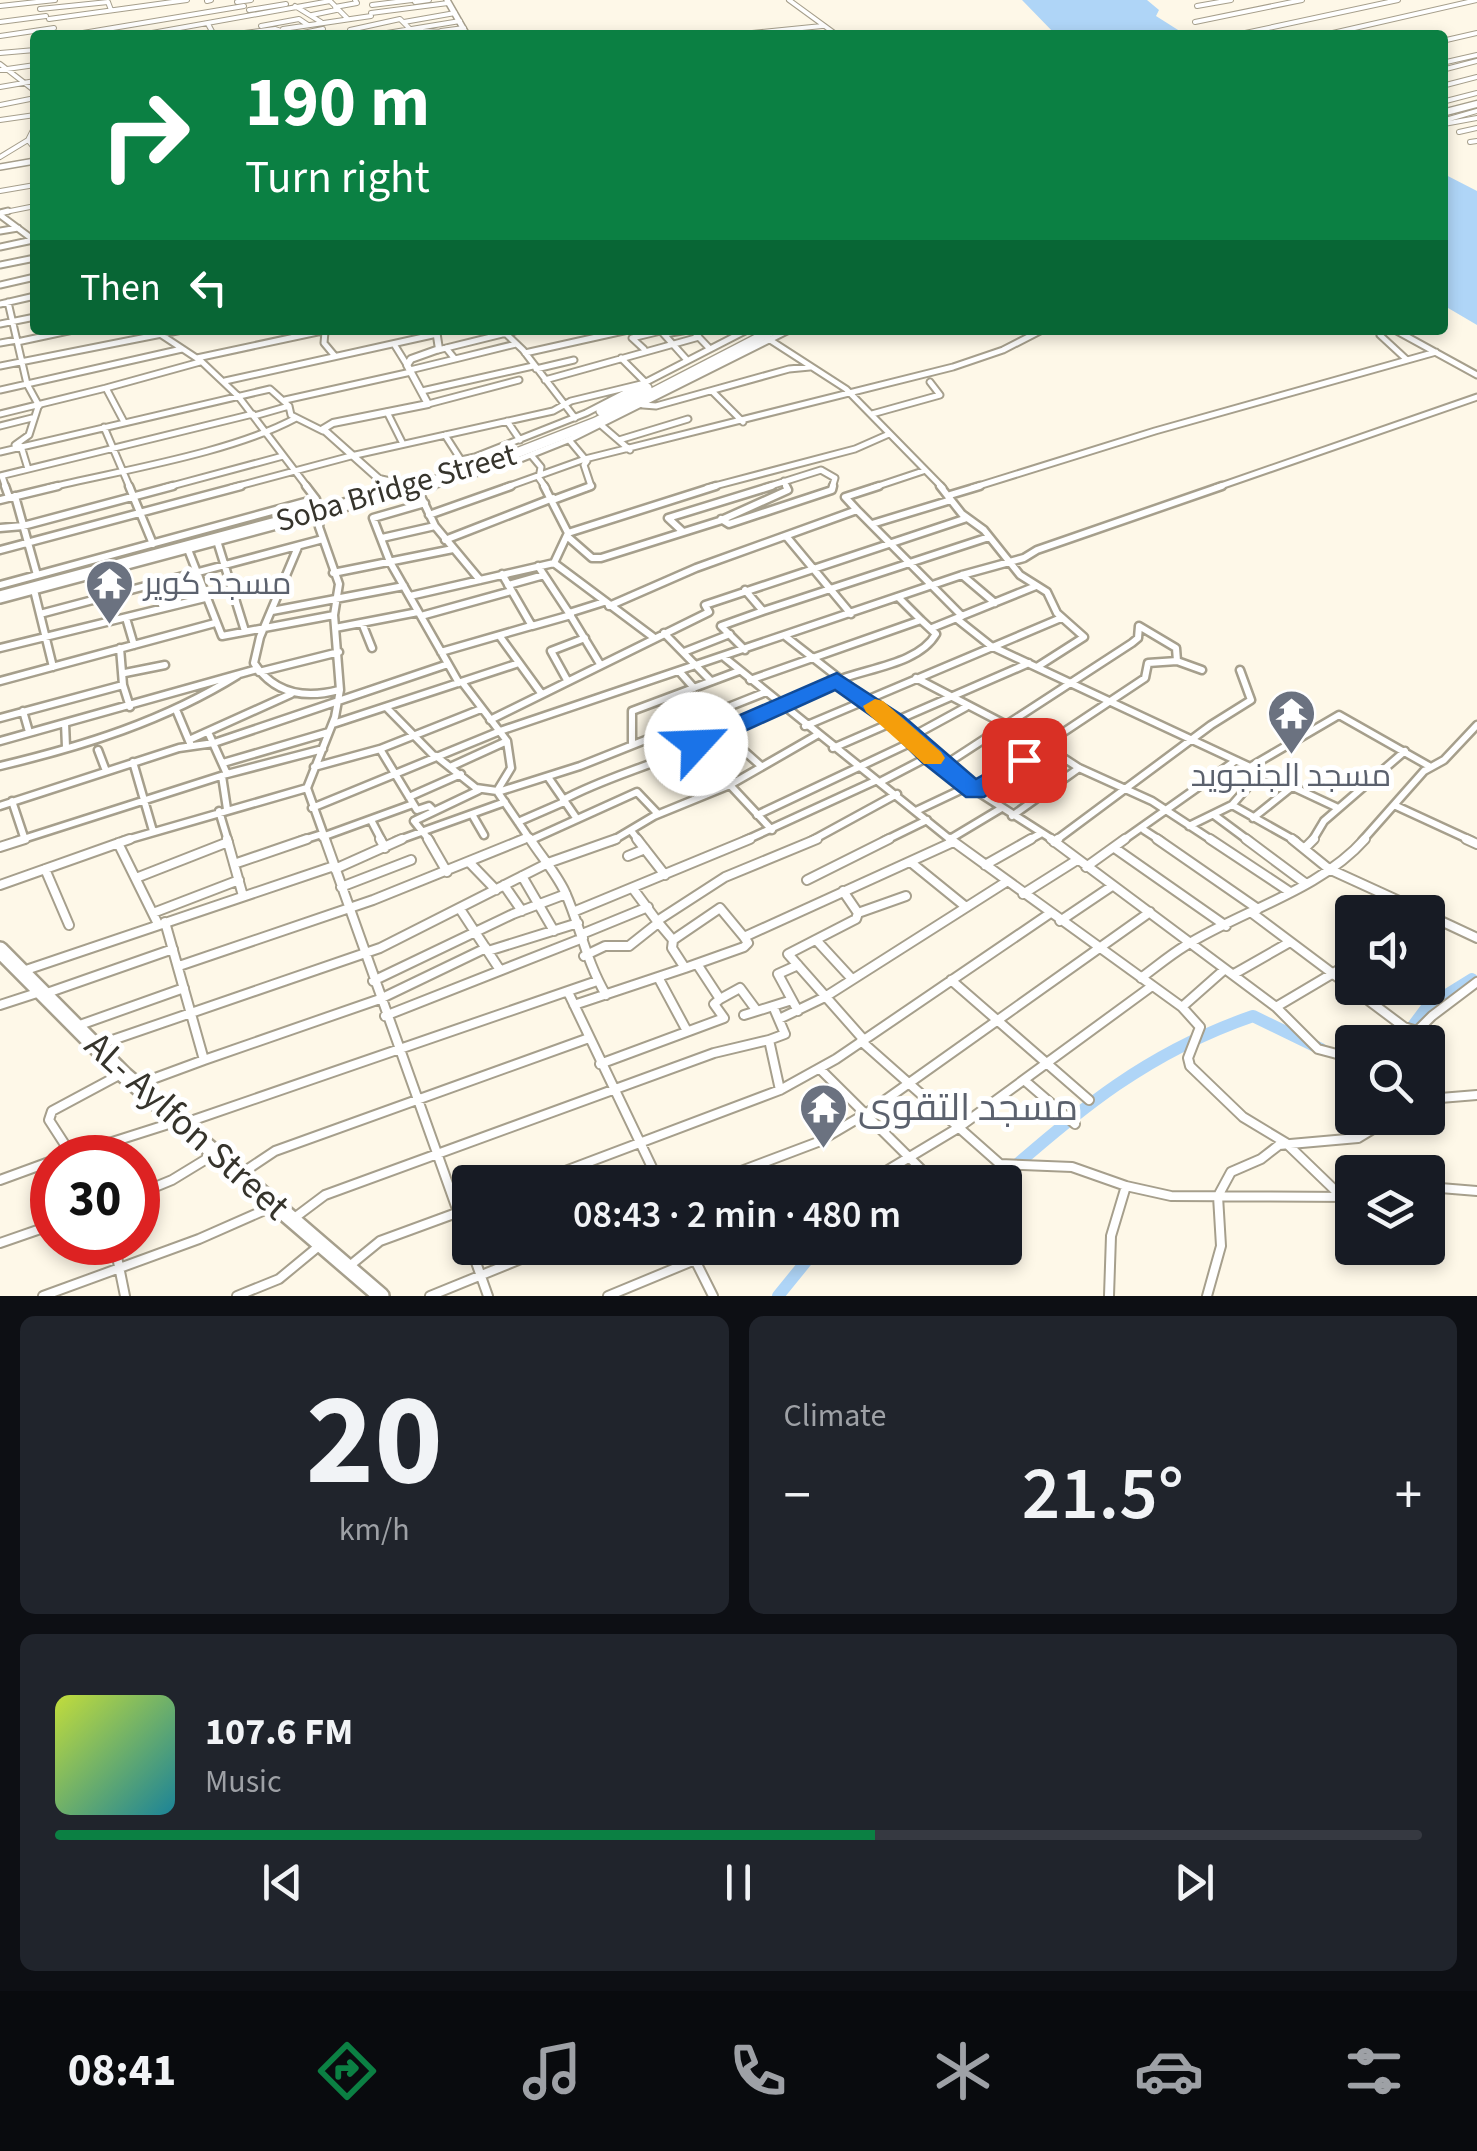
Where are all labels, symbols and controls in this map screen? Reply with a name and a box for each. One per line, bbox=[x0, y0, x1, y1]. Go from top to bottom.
text: 190 m bbox=[245, 53, 430, 153]
icon: right bbox=[80, 70, 210, 200]
text: Turn right bbox=[245, 146, 430, 210]
icon: left bbox=[181, 260, 236, 315]
text: Then bbox=[80, 261, 161, 315]
street label: Soba Bridge Street bbox=[271, 432, 522, 544]
temple icon: مسجد كوير bbox=[83, 558, 135, 626]
place label: مسجد كوير bbox=[142, 561, 292, 607]
temple icon: مسجد الجنجويد bbox=[1265, 688, 1317, 756]
position arrow bbox=[644, 692, 748, 796]
pin bbox=[982, 718, 1067, 803]
icon: arrive bbox=[997, 733, 1052, 788]
place label: مسجد الجنجويد bbox=[1191, 753, 1391, 799]
map controls bbox=[1335, 895, 1445, 1265]
button: sound bbox=[1335, 895, 1445, 1005]
street label: AL- Aylfon Street bbox=[73, 1019, 301, 1233]
button: search bbox=[1335, 1025, 1445, 1135]
place label: مسجد التقوى bbox=[858, 1081, 1078, 1135]
temple icon: مسجد التقوى bbox=[797, 1082, 849, 1150]
speed limit sign: 30 bbox=[30, 1135, 160, 1265]
button: layers bbox=[1335, 1155, 1445, 1265]
text: 08:43 · 2 min · 480 m bbox=[573, 1188, 901, 1242]
text: 20 bbox=[306, 1349, 443, 1534]
text: Climate bbox=[784, 1393, 886, 1439]
text: 21.5° bbox=[1022, 1441, 1184, 1548]
text: − bbox=[784, 1457, 811, 1535]
text: + bbox=[1395, 1457, 1422, 1535]
text: km/h bbox=[339, 1507, 410, 1553]
text: 107.6 FM bbox=[205, 1705, 353, 1759]
text: Music bbox=[205, 1759, 282, 1805]
icon: previous bbox=[255, 1855, 310, 1910]
icon: pause bbox=[711, 1855, 766, 1910]
icon: next bbox=[1167, 1855, 1222, 1910]
icon: directions bbox=[312, 2036, 382, 2106]
icon: music bbox=[517, 2036, 587, 2106]
icon: phone bbox=[723, 2036, 793, 2106]
icon: climate bbox=[928, 2036, 998, 2106]
icon: car bbox=[1134, 2036, 1204, 2106]
icon: filters bbox=[1339, 2036, 1409, 2106]
text: 08:41 bbox=[68, 2039, 176, 2103]

